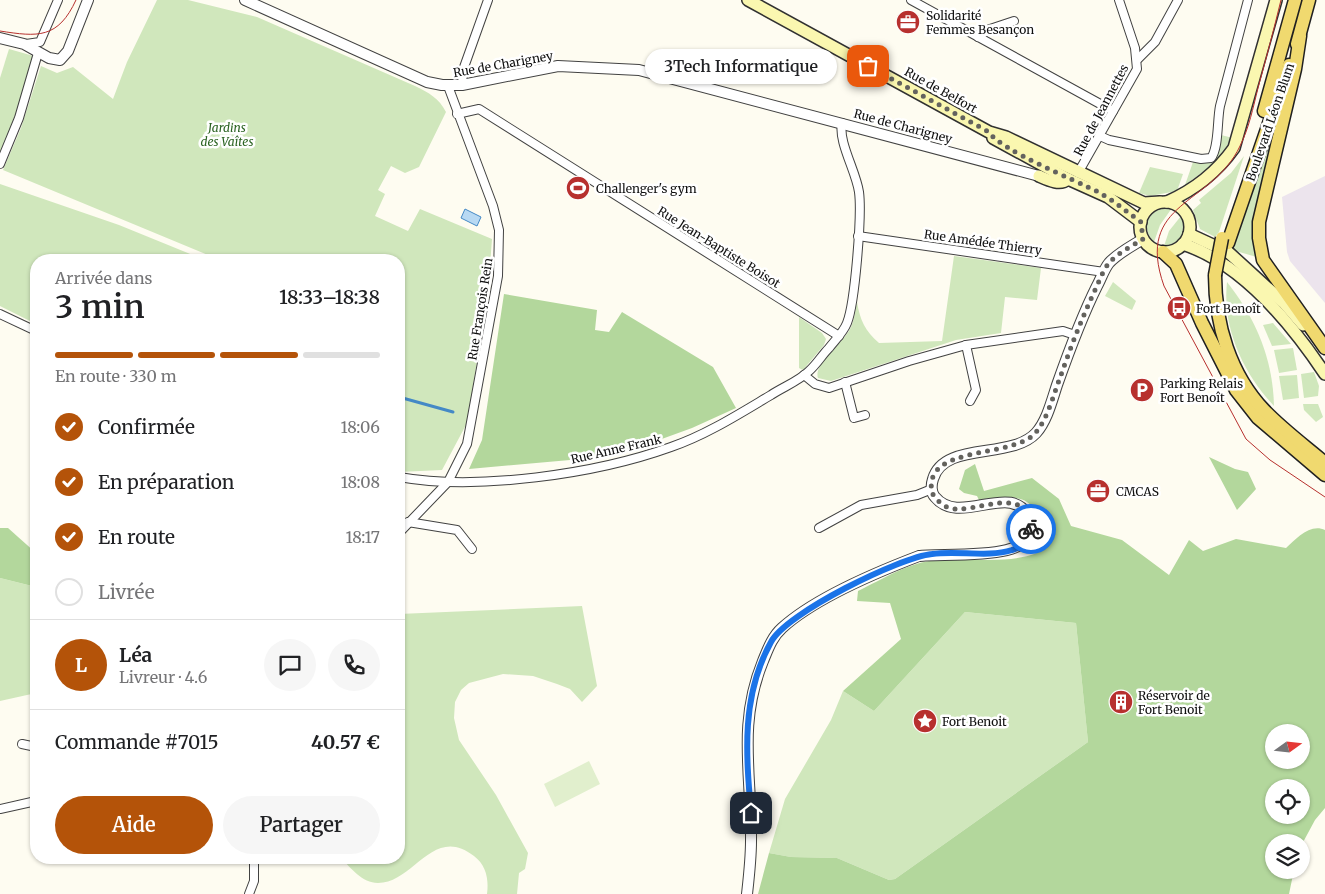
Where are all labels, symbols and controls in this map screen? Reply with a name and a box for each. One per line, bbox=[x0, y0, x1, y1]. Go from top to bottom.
place label: Solidarité Femmes Besançon bbox=[926, 8, 1034, 37]
office icon: Solidarité Femmes Besançon bbox=[895, 9, 921, 35]
pin bbox=[847, 45, 889, 87]
street label: Rue de Charigney bbox=[452, 48, 554, 80]
callout: 3Tech Informatique bbox=[646, 48, 838, 84]
icon: bag bbox=[854, 52, 882, 80]
text: 3Tech Informatique bbox=[664, 56, 818, 76]
street label: Boulevard Léon Blum bbox=[1243, 61, 1297, 183]
street label: Rue de Jeannettes bbox=[1071, 62, 1132, 158]
street label: Rue de Belfort bbox=[902, 64, 980, 116]
street label: Rue de Charigney bbox=[852, 106, 954, 146]
park label: Jardins des Vaîtes bbox=[201, 120, 253, 149]
sports icon: Challenger's gym bbox=[565, 175, 591, 201]
place label: Challenger's gym bbox=[596, 181, 697, 196]
street label: Rue Jean-Baptiste Boisot bbox=[655, 203, 783, 291]
street label: Rue Amédée Thierry bbox=[923, 226, 1043, 258]
street label: Rue François Rein bbox=[465, 257, 495, 361]
text: Arrivée dans bbox=[55, 268, 152, 288]
text: 18:33–18:38 bbox=[279, 285, 380, 309]
text: 3 min bbox=[55, 287, 145, 327]
bus stop icon: Fort Benoît bbox=[1166, 295, 1192, 321]
place label: Fort Benoît bbox=[1196, 301, 1261, 316]
text: En route · 330 m bbox=[55, 366, 177, 386]
place label: Parking Relais Fort Benoît bbox=[1160, 376, 1243, 405]
parking icon: Parking Relais Fort Benoît bbox=[1129, 377, 1155, 403]
icon: check bbox=[55, 413, 83, 441]
text: Confirmée bbox=[98, 415, 195, 439]
text: 18:06 bbox=[341, 417, 380, 437]
street label: Rue Anne Frank bbox=[569, 431, 663, 467]
icon: check bbox=[55, 468, 83, 496]
text: En préparation bbox=[98, 470, 234, 494]
text: 18:08 bbox=[341, 472, 380, 492]
office icon: CMCAS bbox=[1085, 478, 1111, 504]
place label: CMCAS bbox=[1116, 484, 1159, 499]
courier bbox=[1006, 504, 1056, 554]
icon: bike bbox=[1017, 515, 1045, 543]
icon: check bbox=[55, 523, 83, 551]
text: En route bbox=[98, 525, 175, 549]
text: 18:17 bbox=[345, 527, 380, 547]
text: Livrée bbox=[98, 580, 155, 604]
button: chat bbox=[264, 639, 316, 691]
button: phone bbox=[328, 639, 380, 691]
text: Léa bbox=[119, 643, 152, 667]
text: L bbox=[75, 653, 87, 677]
text: Livreur · 4.6 bbox=[119, 667, 207, 687]
place label: Réservoir de Fort Benoit bbox=[1138, 688, 1210, 717]
building icon: Réservoir de Fort Benoit bbox=[1108, 689, 1134, 715]
place icon: Fort Benoit bbox=[912, 708, 938, 734]
place label: Fort Benoit bbox=[942, 714, 1007, 729]
north arrow bbox=[1265, 724, 1310, 769]
map controls bbox=[1265, 724, 1310, 879]
text: Commande #7015 bbox=[55, 730, 219, 754]
text: 40.57 € bbox=[311, 730, 380, 754]
button: locate bbox=[1265, 779, 1310, 824]
pin bbox=[730, 792, 772, 834]
button: Aide bbox=[55, 796, 213, 854]
button: Partager bbox=[223, 796, 380, 854]
icon: home bbox=[737, 799, 765, 827]
button: layers bbox=[1265, 834, 1310, 879]

